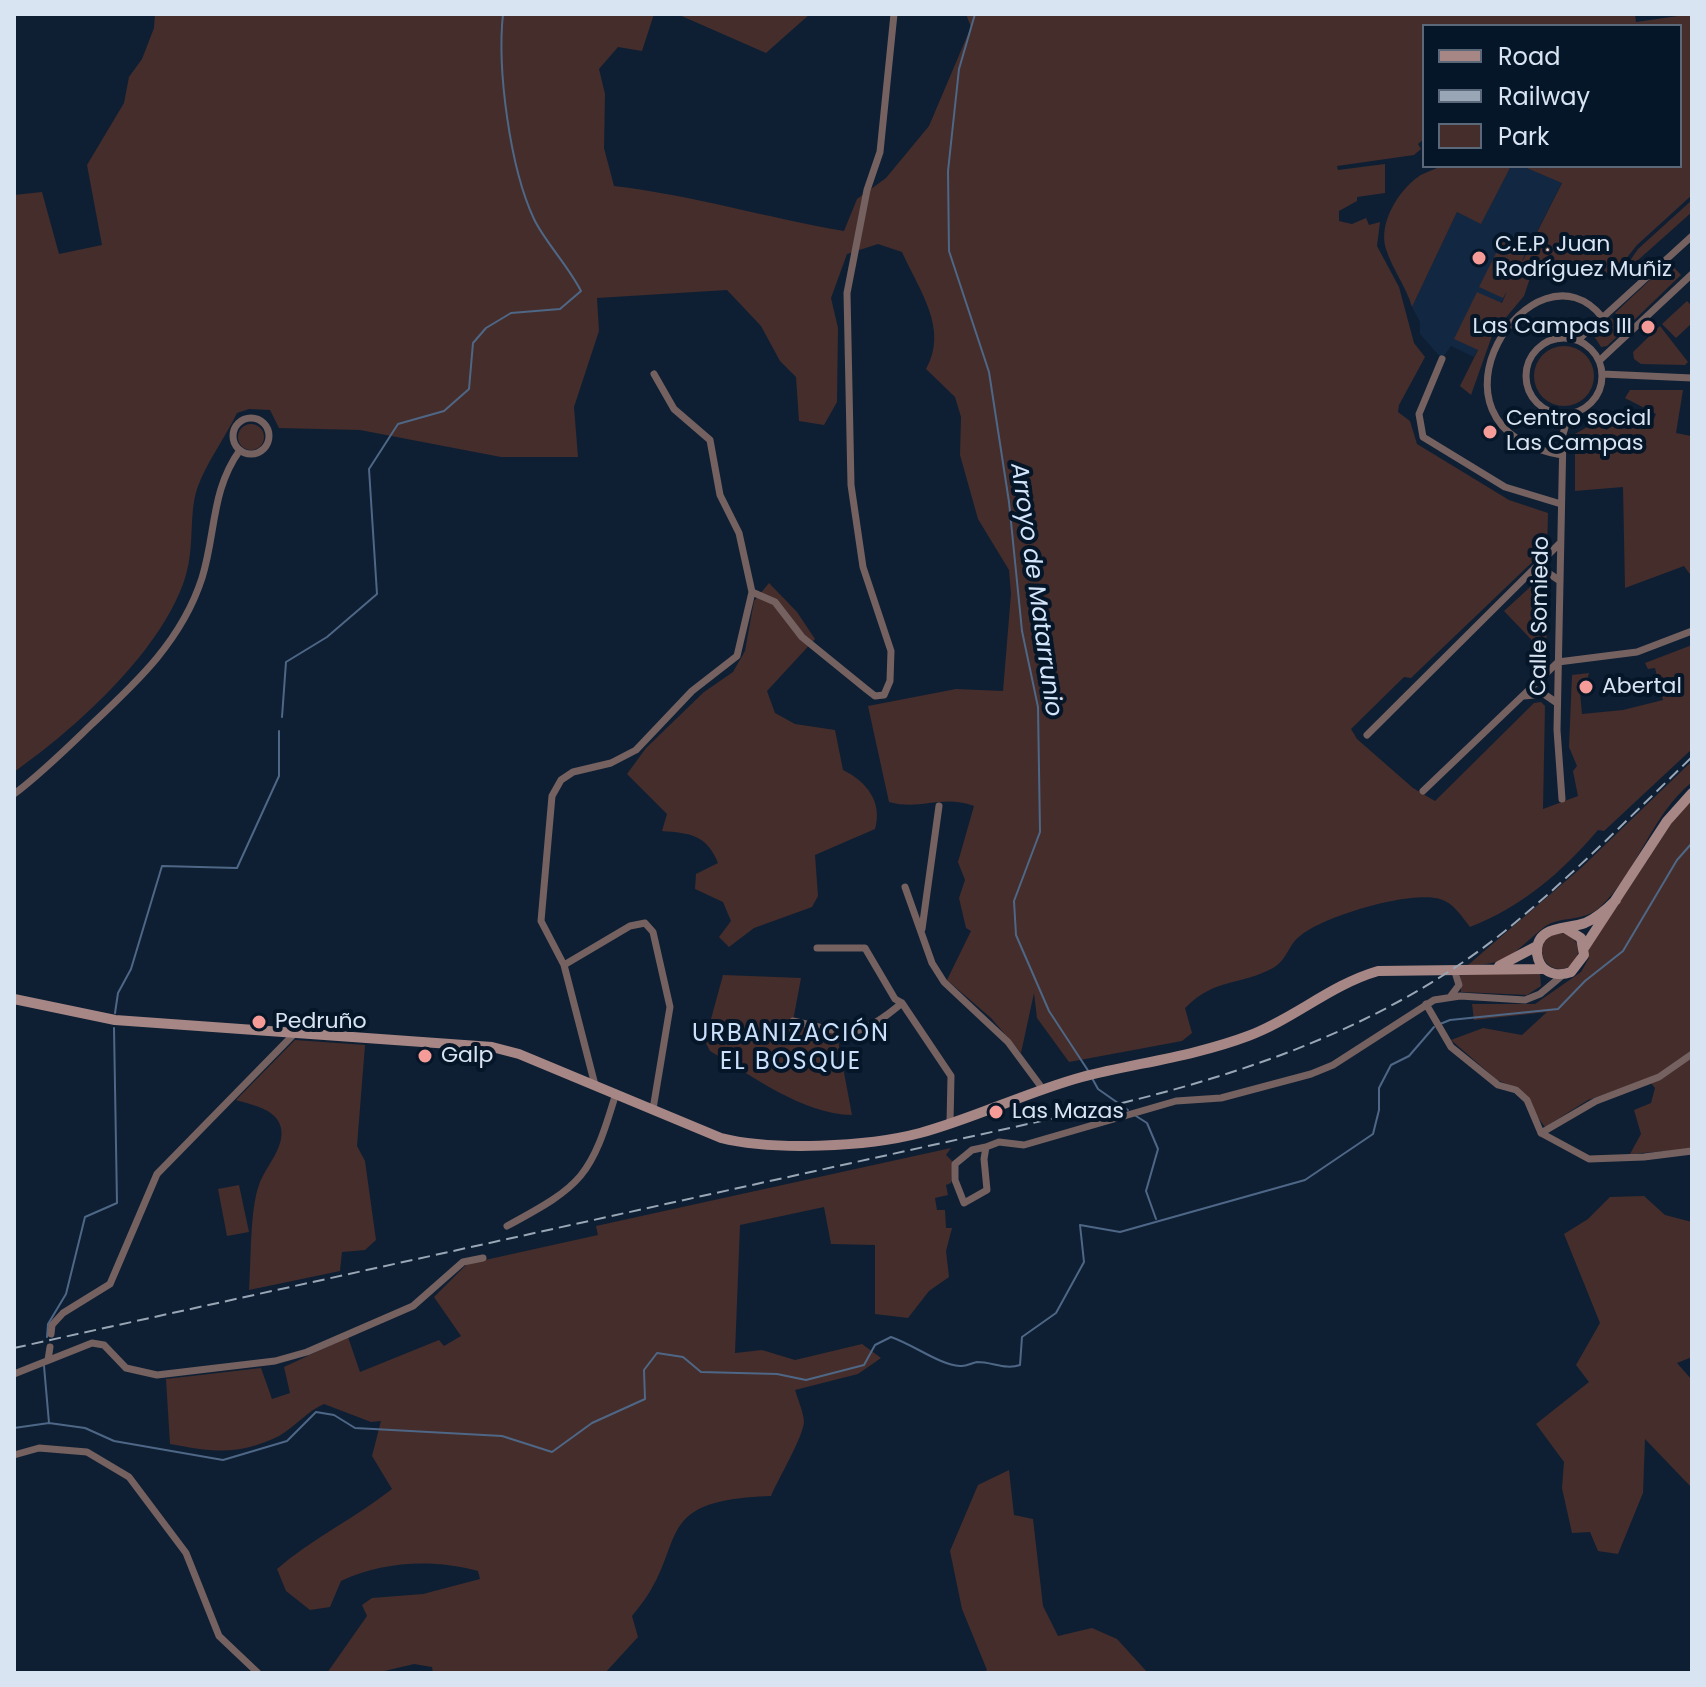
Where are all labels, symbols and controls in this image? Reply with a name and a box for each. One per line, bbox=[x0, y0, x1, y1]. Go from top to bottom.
legend bbox=[1422, 24, 1682, 168]
text: Road bbox=[1498, 40, 1560, 73]
text: Railway bbox=[1498, 80, 1590, 113]
text: Park bbox=[1498, 120, 1549, 153]
place label: C.E.P. Juan Rodríguez Muñiz bbox=[1495, 232, 1672, 284]
marker: C.E.P. Juan Rodríguez Muñiz bbox=[1470, 249, 1488, 267]
place label: Las Campas III bbox=[1472, 314, 1632, 340]
marker: Las Campas III bbox=[1639, 318, 1657, 336]
place label: Centro social Las Campas bbox=[1506, 406, 1651, 458]
marker: Centro social Las Campas bbox=[1481, 423, 1499, 441]
water label: Arroyo de Matarrunio bbox=[1003, 462, 1067, 718]
street label: Calle Somiedo bbox=[1526, 536, 1556, 696]
place label: Abertal bbox=[1602, 674, 1682, 700]
marker: Abertal bbox=[1577, 678, 1595, 696]
place label: Pedruño bbox=[275, 1009, 367, 1035]
marker: Pedruño bbox=[250, 1013, 268, 1031]
district label: URBANIZACIÓN EL BOSQUE bbox=[692, 1021, 890, 1077]
place label: Galp bbox=[441, 1043, 493, 1069]
marker: Galp bbox=[416, 1047, 434, 1065]
place label: Las Mazas bbox=[1012, 1099, 1124, 1125]
marker: Las Mazas bbox=[987, 1103, 1005, 1121]

